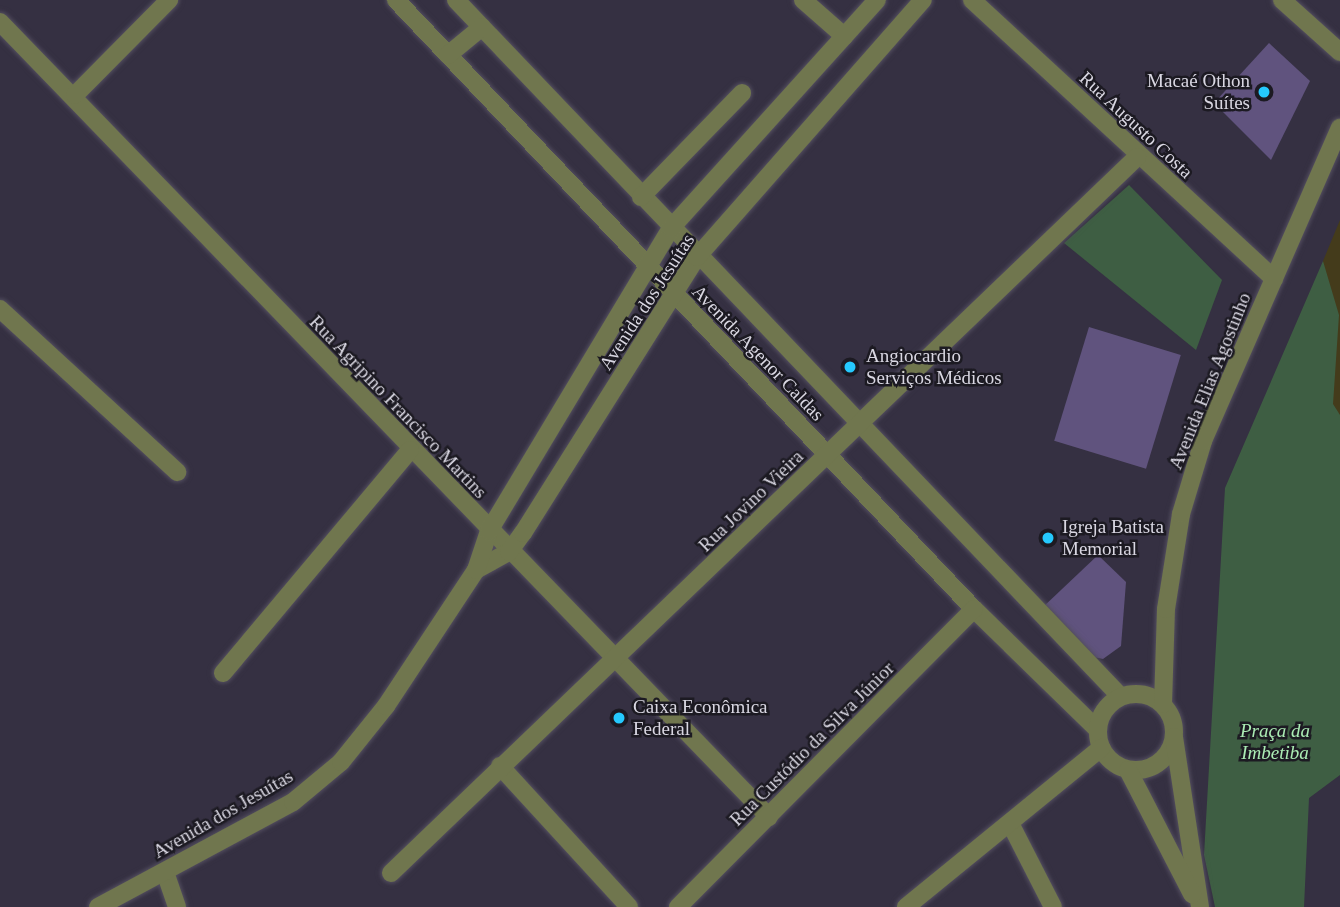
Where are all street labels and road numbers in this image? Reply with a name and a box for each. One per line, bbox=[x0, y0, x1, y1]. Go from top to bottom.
street label: Rua Augusto Costa bbox=[1074, 66, 1198, 184]
street label: Avenida dos Jesuítas bbox=[594, 230, 700, 374]
street label: Avenida Agenor Caldas bbox=[687, 280, 829, 426]
street label: Avenida Elias Agostinho bbox=[1164, 289, 1256, 473]
street label: Rua Agripino Francisco Martins bbox=[304, 310, 492, 504]
street label: Rua Jovino Vieira bbox=[694, 445, 808, 557]
street label: Rua Custódio da Silva Júnior bbox=[725, 657, 899, 831]
street label: Avenida dos Jesuítas bbox=[149, 765, 297, 863]

